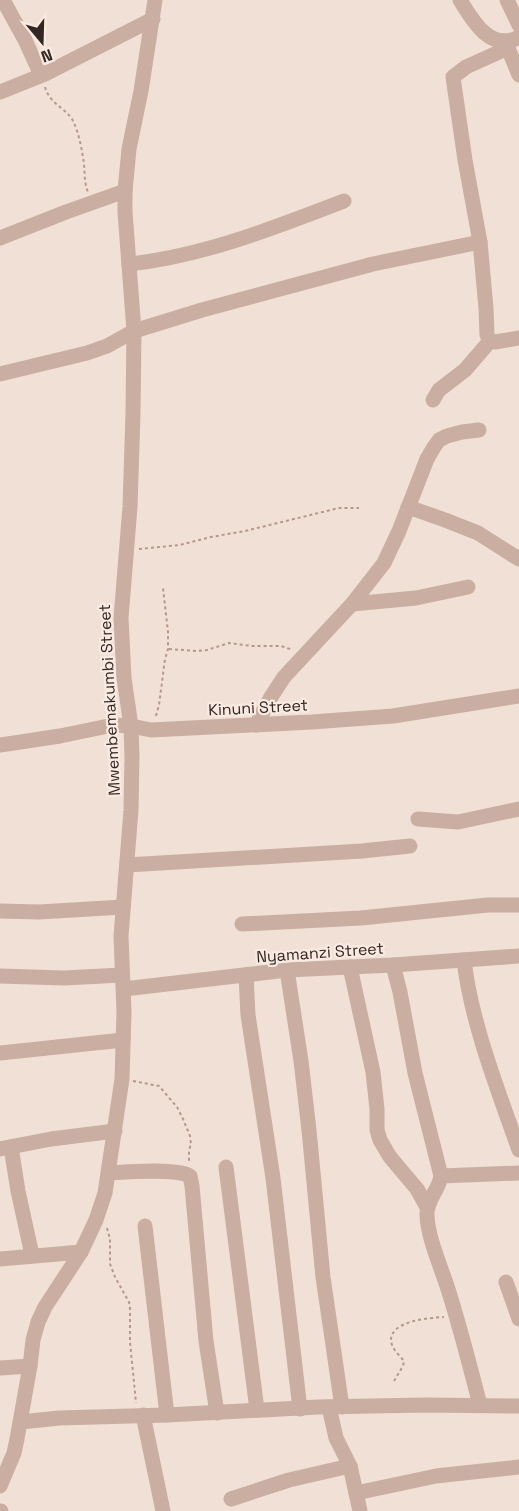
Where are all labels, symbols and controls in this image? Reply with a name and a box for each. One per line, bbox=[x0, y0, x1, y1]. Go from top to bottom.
north arrow bbox=[12, 12, 72, 72]
text: N bbox=[38, 44, 55, 67]
street label: Mwembemakumbi Street bbox=[94, 604, 125, 796]
street label: Kinuni Street bbox=[208, 694, 308, 721]
street label: Nyamanzi Street bbox=[256, 938, 384, 967]

